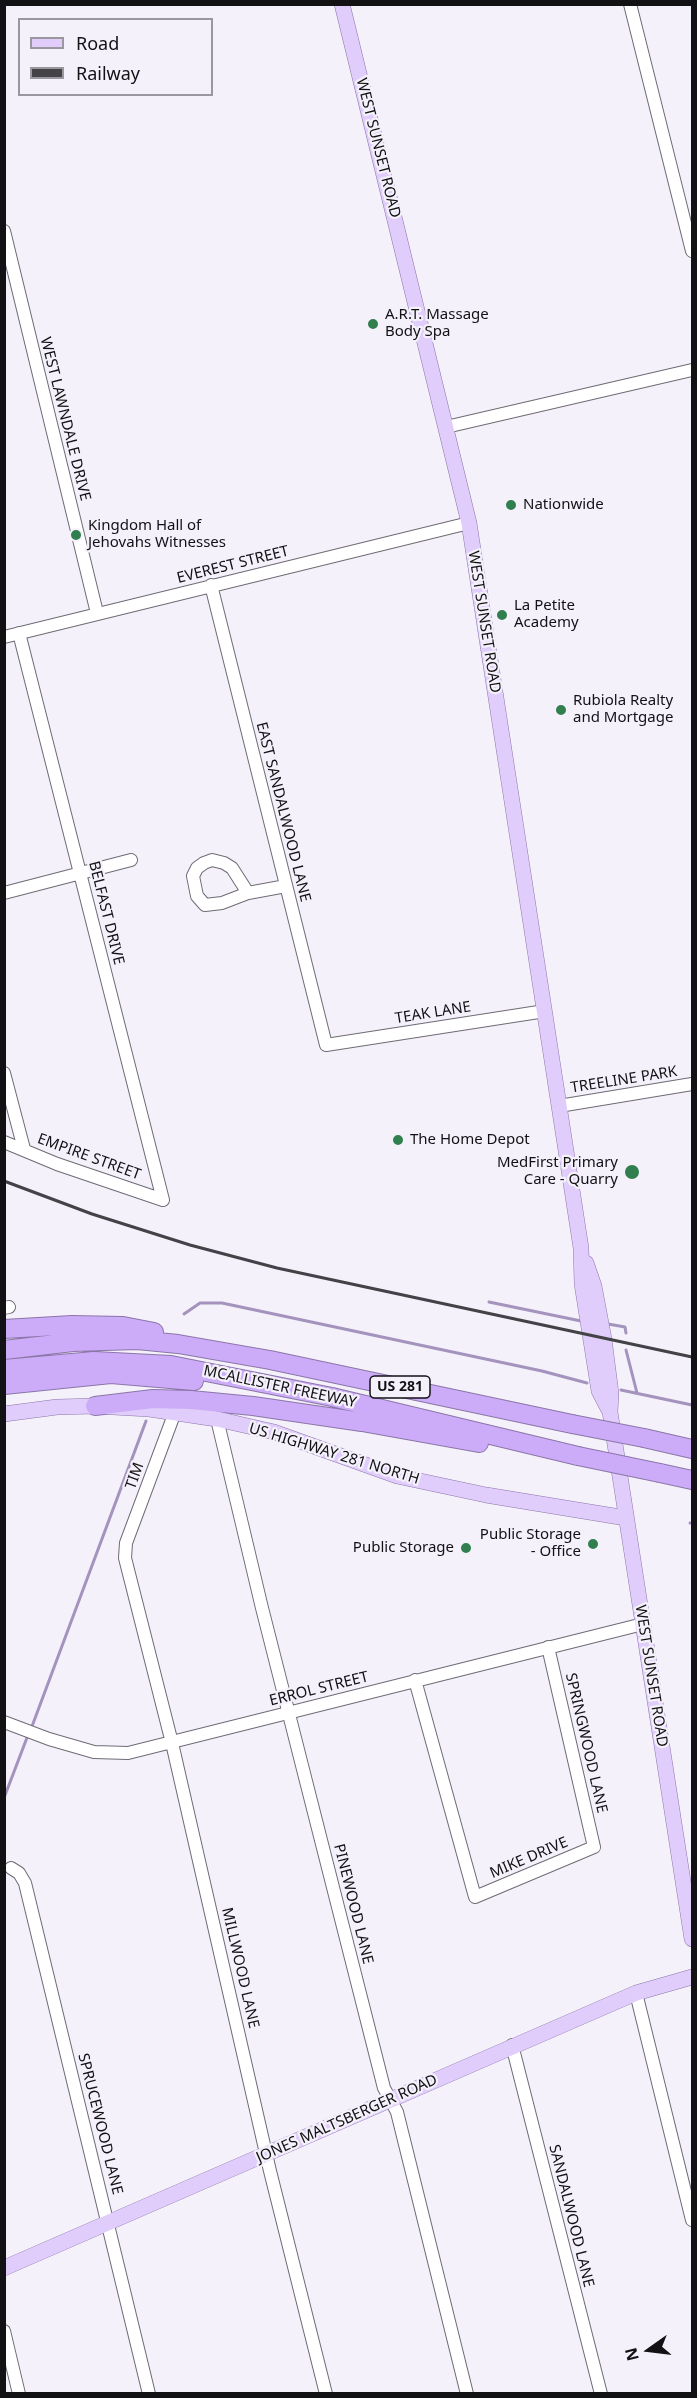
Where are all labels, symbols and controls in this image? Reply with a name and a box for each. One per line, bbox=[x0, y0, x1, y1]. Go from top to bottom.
legend bbox=[18, 18, 213, 96]
text: Road bbox=[76, 31, 119, 55]
text: Railway bbox=[76, 61, 140, 85]
street label: WEST SUNSET ROAD bbox=[352, 76, 404, 220]
place label: A.R.T. Massage Body Spa bbox=[385, 306, 489, 341]
marker: A.R.T. Massage Body Spa bbox=[366, 317, 380, 331]
street label: WEST LAWNDALE DRIVE bbox=[36, 335, 94, 503]
place label: Nationwide bbox=[523, 496, 604, 514]
marker: Nationwide bbox=[504, 498, 518, 512]
place label: Kingdom Hall of Jehovahs Witnesses bbox=[88, 517, 226, 552]
marker: Kingdom Hall of Jehovahs Witnesses bbox=[69, 528, 83, 542]
street label: EVEREST STREET bbox=[175, 542, 291, 588]
street label: WEST SUNSET ROAD bbox=[464, 550, 504, 694]
place label: La Petite Academy bbox=[514, 597, 579, 632]
marker: La Petite Academy bbox=[495, 608, 509, 622]
place label: Rubiola Realty and Mortgage bbox=[573, 692, 673, 727]
marker: Rubiola Realty and Mortgage bbox=[554, 703, 568, 717]
street label: EAST SANDALWOOD LANE bbox=[252, 720, 314, 904]
street label: BELFAST DRIVE bbox=[84, 859, 128, 967]
street label: TEAK LANE bbox=[394, 998, 472, 1028]
street label: TREELINE PARK bbox=[570, 1063, 678, 1097]
street label: EMPIRE STREET bbox=[35, 1130, 143, 1184]
place label: The Home Depot bbox=[410, 1131, 530, 1149]
marker: The Home Depot bbox=[391, 1133, 405, 1147]
place label: MedFirst Primary Care - Quarry bbox=[497, 1154, 618, 1189]
marker: MedFirst Primary Care - Quarry bbox=[623, 1163, 641, 1181]
street label: MCALLISTER FREEWAY bbox=[202, 1362, 358, 1412]
road number: US 281 bbox=[370, 1376, 430, 1398]
street label: US HIGHWAY 281 NORTH bbox=[247, 1419, 421, 1489]
street label: TIM bbox=[122, 1460, 148, 1492]
place label: Public Storage - Office bbox=[480, 1526, 581, 1561]
marker: Public Storage - Office bbox=[586, 1537, 600, 1551]
place label: Public Storage bbox=[353, 1539, 454, 1557]
marker: Public Storage bbox=[459, 1541, 473, 1555]
street label: WEST SUNSET ROAD bbox=[631, 1604, 671, 1748]
street label: ERROL STREET bbox=[268, 1668, 370, 1710]
street label: SPRINGWOOD LANE bbox=[561, 1671, 611, 1815]
street label: MIKE DRIVE bbox=[487, 1834, 571, 1882]
street label: PINEWOOD LANE bbox=[329, 1842, 377, 1966]
street label: MILLWOOD LANE bbox=[217, 1906, 263, 2030]
street label: SPRUCEWOOD LANE bbox=[74, 2052, 126, 2196]
street label: JONES MALTSBERGER ROAD bbox=[254, 2071, 440, 2167]
street label: SANDALWOOD LANE bbox=[545, 2143, 597, 2289]
north arrow bbox=[619, 2320, 679, 2380]
text: N bbox=[619, 2345, 644, 2363]

